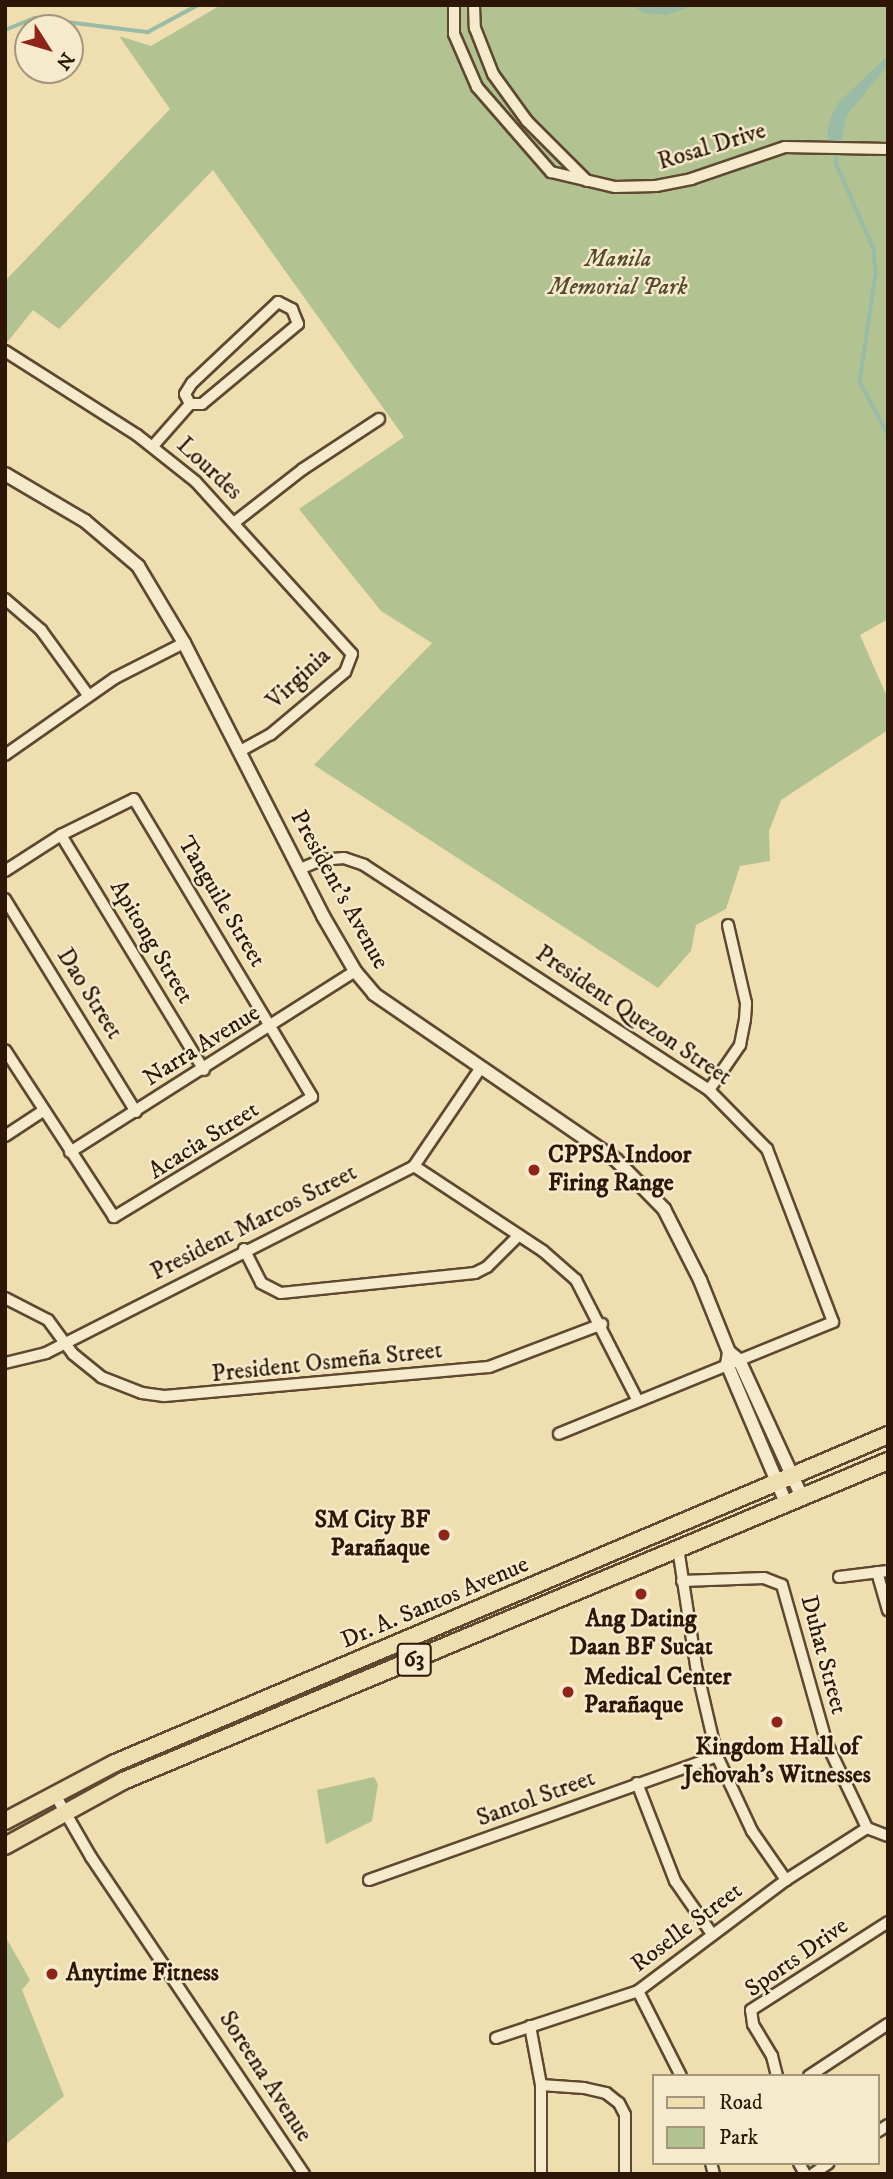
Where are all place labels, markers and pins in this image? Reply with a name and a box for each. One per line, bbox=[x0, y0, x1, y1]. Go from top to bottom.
place label: CPPSA Indoor Firing Range bbox=[548, 1142, 691, 1198]
marker: CPPSA Indoor Firing Range bbox=[526, 1162, 542, 1178]
place label: SM City BF Parañaque bbox=[314, 1507, 430, 1563]
marker: SM City BF Parañaque bbox=[436, 1527, 452, 1543]
marker: Ang Dating Daan BF Sucat bbox=[633, 1586, 649, 1602]
place label: Ang Dating Daan BF Sucat bbox=[569, 1606, 713, 1662]
place label: Medical Center Parañaque bbox=[584, 1664, 731, 1720]
marker: Medical Center Parañaque bbox=[558, 1682, 578, 1702]
marker: Kingdom Hall of Jehovah's Witnesses bbox=[769, 1714, 785, 1730]
place label: Kingdom Hall of Jehovah's Witnesses bbox=[683, 1734, 871, 1790]
place label: Anytime Fitness bbox=[66, 1960, 219, 1988]
marker: Anytime Fitness bbox=[44, 1966, 60, 1982]

